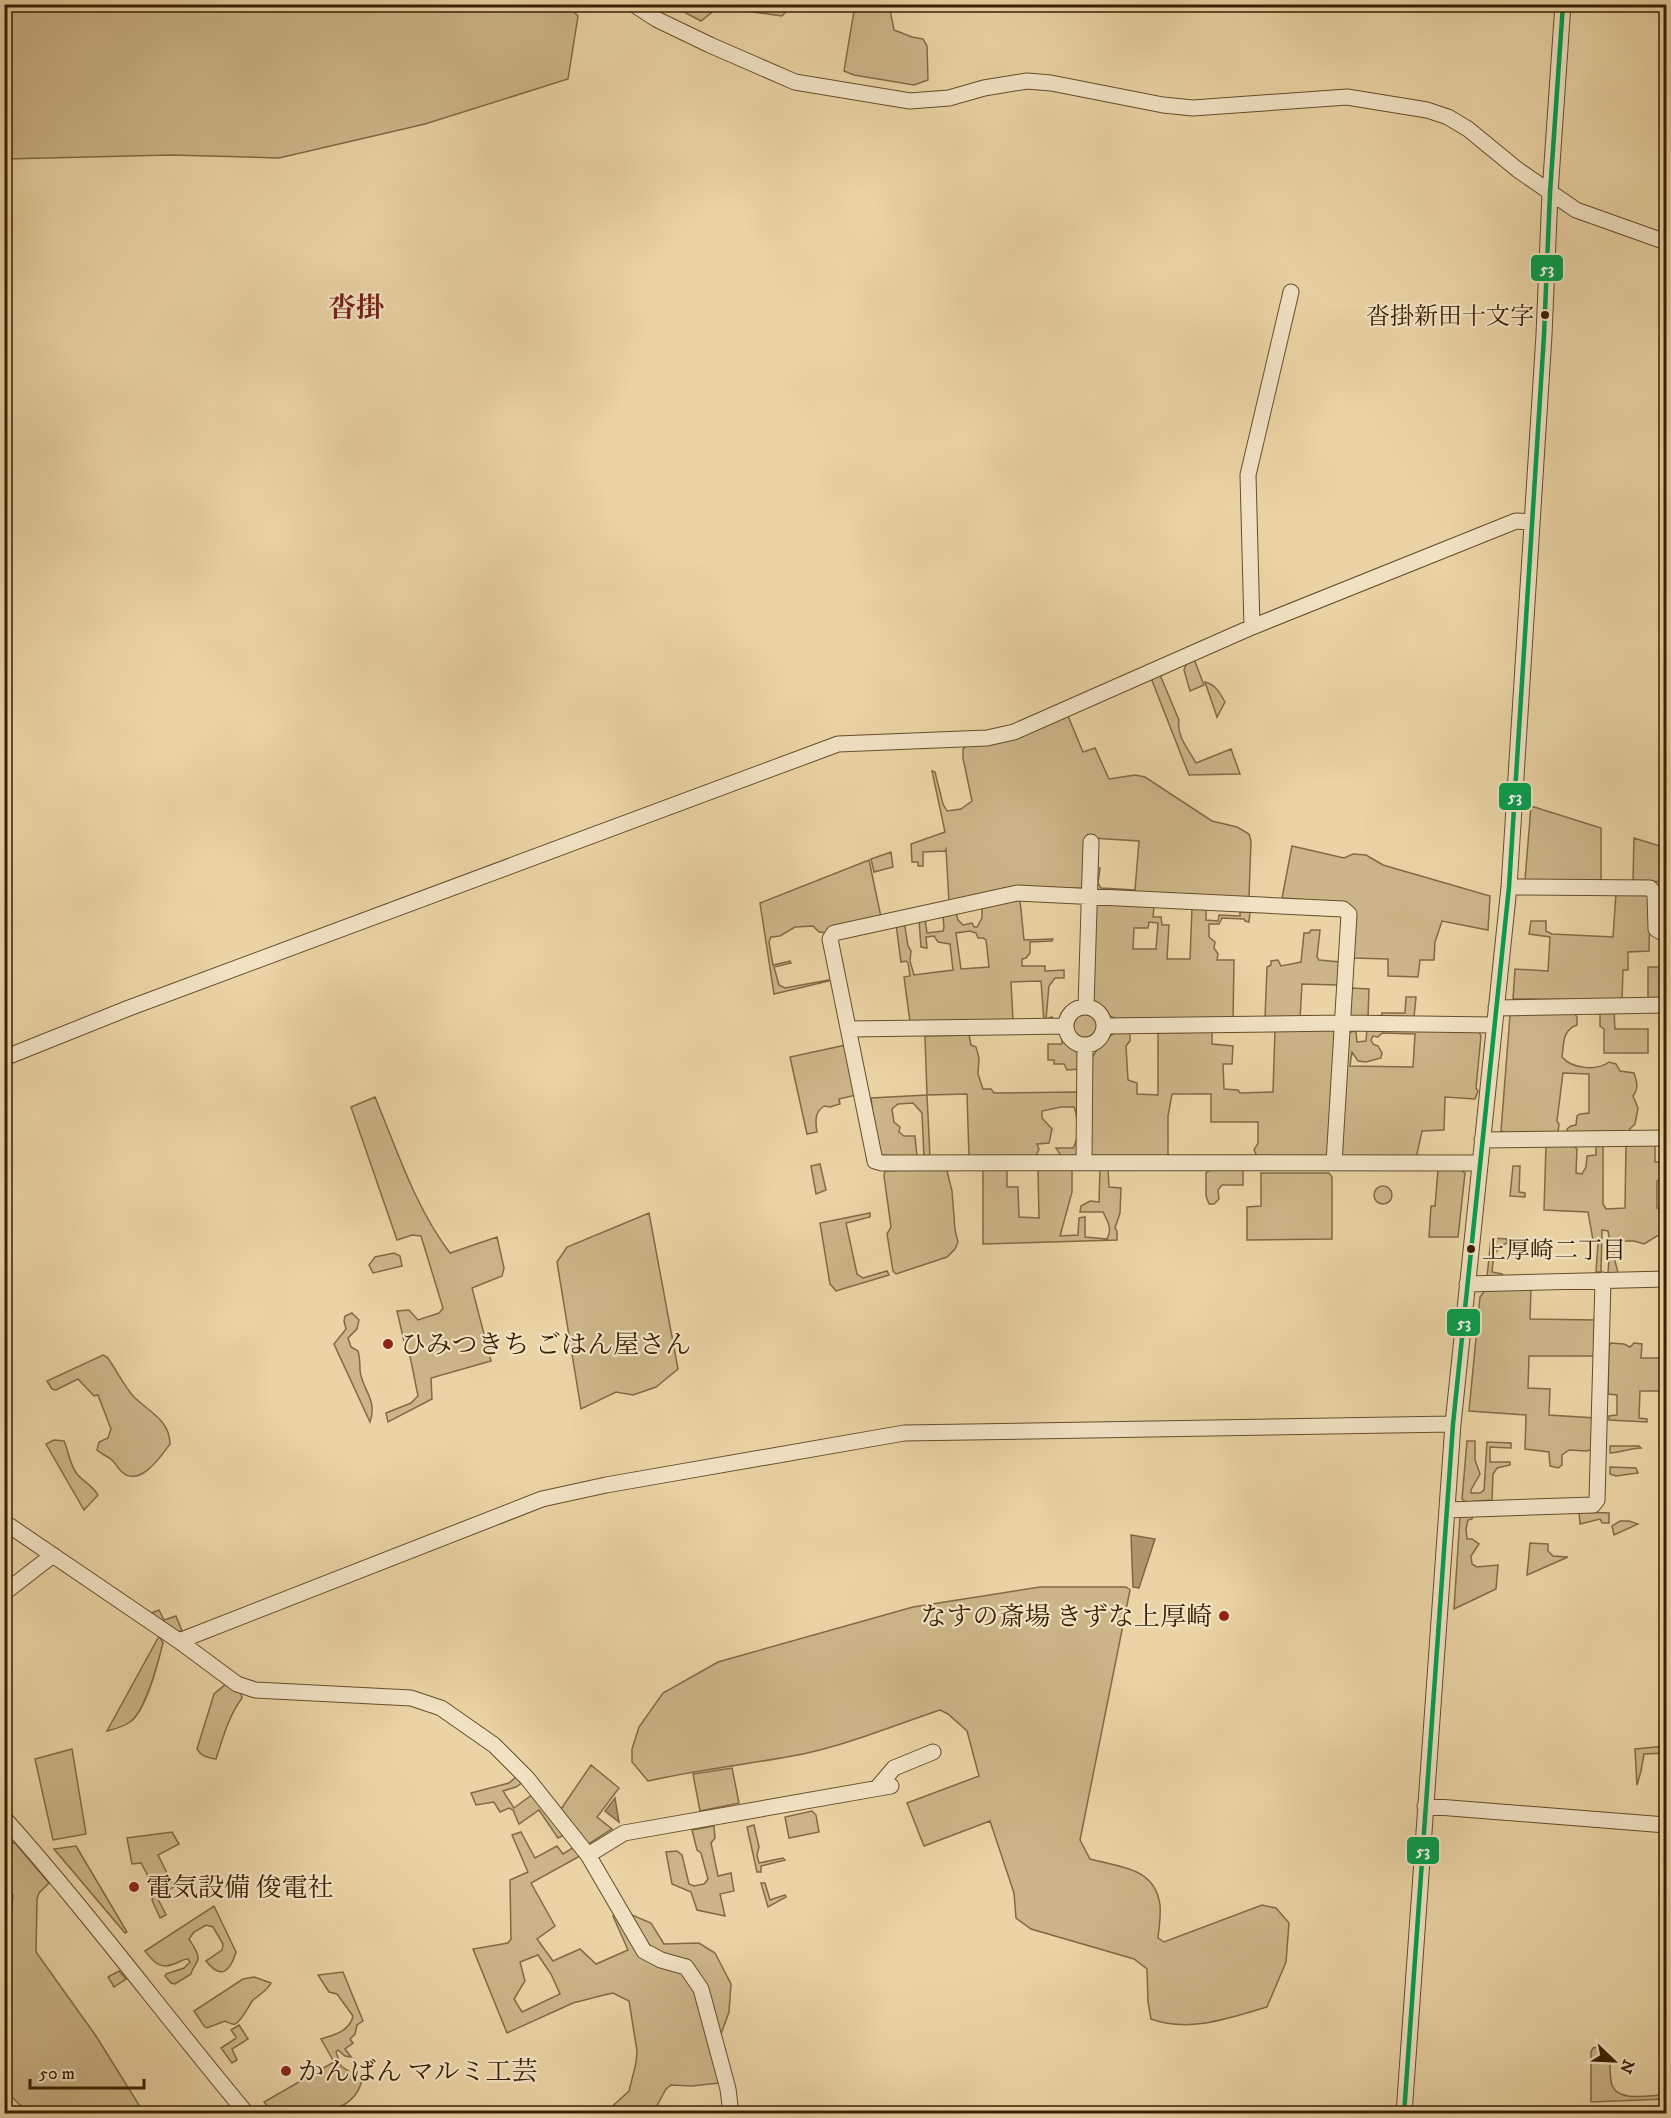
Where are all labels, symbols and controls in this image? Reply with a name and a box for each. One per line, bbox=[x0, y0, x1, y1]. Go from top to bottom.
line badge: 53 bbox=[1530, 254, 1564, 282]
text: 53 bbox=[1539, 259, 1554, 279]
district label: 沓掛 bbox=[328, 291, 384, 326]
place label: 沓掛新田十文字 bbox=[1366, 302, 1534, 332]
marker: 沓掛新田十文字 bbox=[1539, 309, 1551, 321]
line badge: 53 bbox=[1498, 782, 1532, 811]
text: 53 bbox=[1507, 787, 1522, 807]
place label: 上厚崎二丁目 bbox=[1482, 1236, 1626, 1266]
marker: 上厚崎二丁目 bbox=[1465, 1243, 1477, 1255]
line badge: 53 bbox=[1446, 1308, 1481, 1337]
text: 53 bbox=[1456, 1313, 1471, 1333]
place label: ひみつきち ごはん屋さん bbox=[400, 1329, 691, 1362]
marker: ひみつきち ごはん屋さん bbox=[381, 1337, 395, 1351]
place label: なすの斎場 きずな上厚崎 bbox=[920, 1601, 1212, 1634]
marker: なすの斎場 きずな上厚崎 bbox=[1217, 1609, 1231, 1623]
line badge: 53 bbox=[1406, 1836, 1440, 1865]
text: 53 bbox=[1415, 1841, 1430, 1861]
place label: 電気設備 俊電社 bbox=[146, 1872, 334, 1905]
marker: 電気設備 俊電社 bbox=[127, 1880, 141, 1894]
north arrow bbox=[1584, 2031, 1644, 2091]
scale bar bbox=[30, 2052, 144, 2090]
place label: かんばん マルミ工芸 bbox=[298, 2056, 538, 2089]
text: N bbox=[1615, 2057, 1639, 2076]
text: 50 m bbox=[39, 2063, 75, 2085]
marker: かんばん マルミ工芸 bbox=[279, 2064, 293, 2078]

